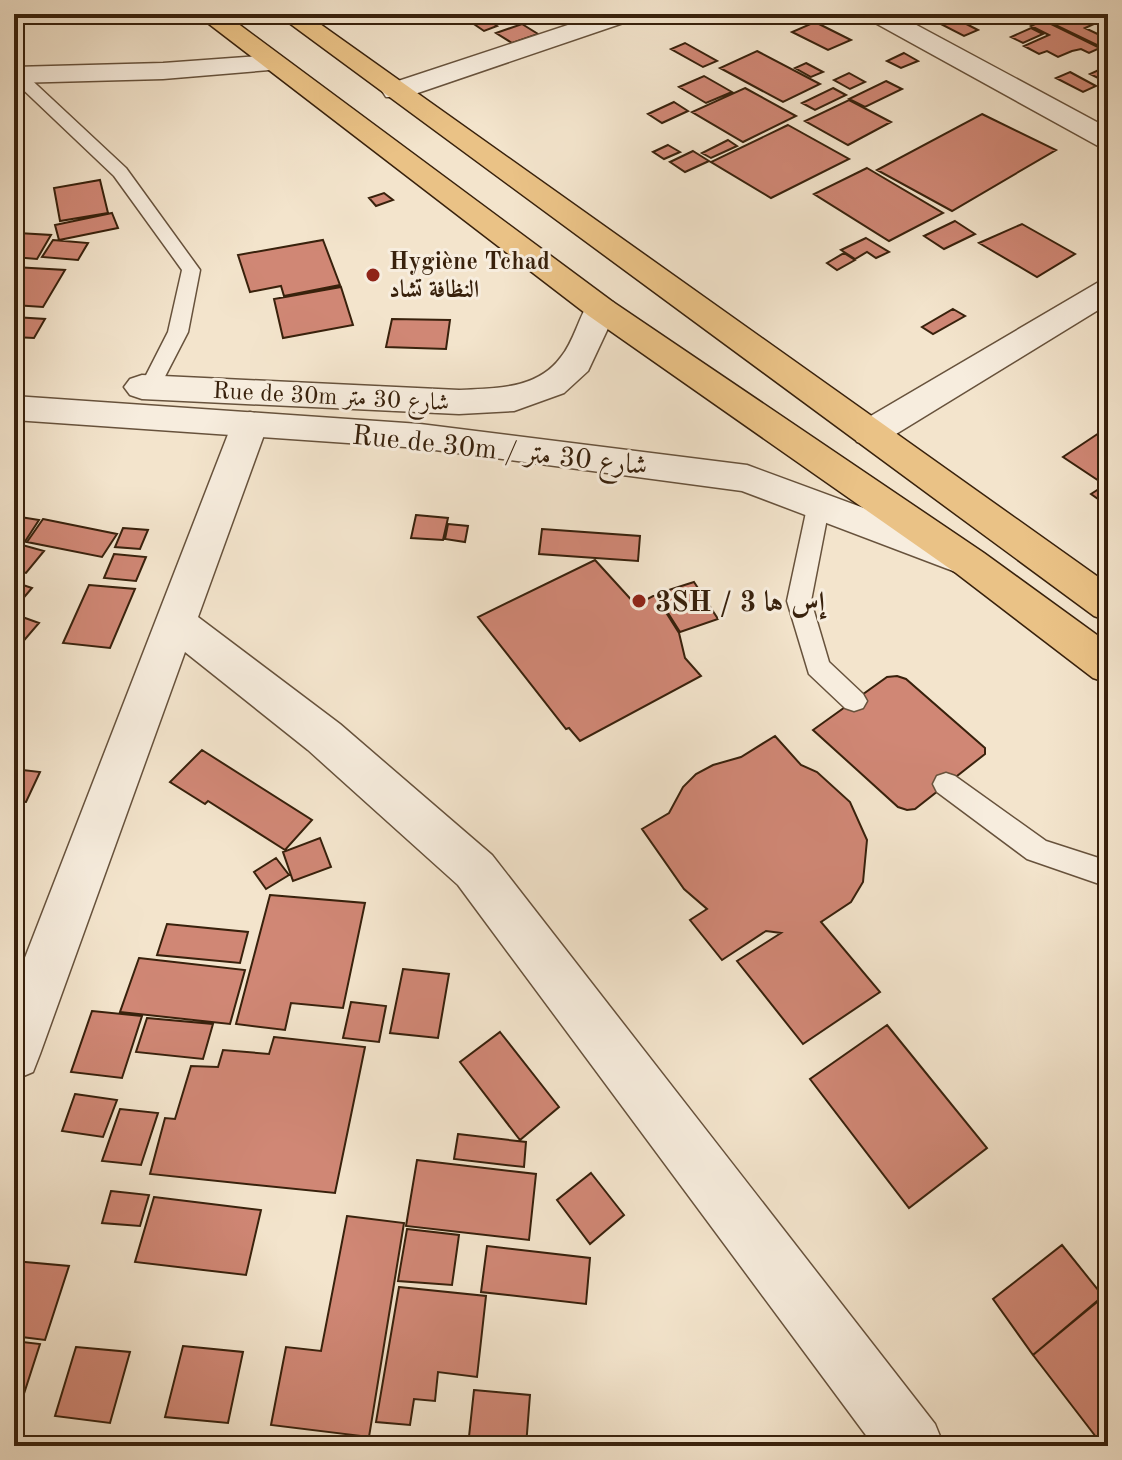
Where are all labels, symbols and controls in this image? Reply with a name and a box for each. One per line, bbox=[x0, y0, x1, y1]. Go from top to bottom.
place label: Hygiène Tchad النظافة تشاد bbox=[389, 251, 550, 303]
marker: Hygiène Tchad النظافة تشاد bbox=[364, 266, 382, 284]
street label: Rue de 30m شارع 30 متر bbox=[212, 380, 450, 422]
street label: Rue de 30m / شارع 30 متر bbox=[350, 423, 649, 488]
place label: 3SH / 3 إس ها bbox=[655, 589, 827, 620]
marker: 3SH / 3 إس ها bbox=[630, 592, 648, 610]

